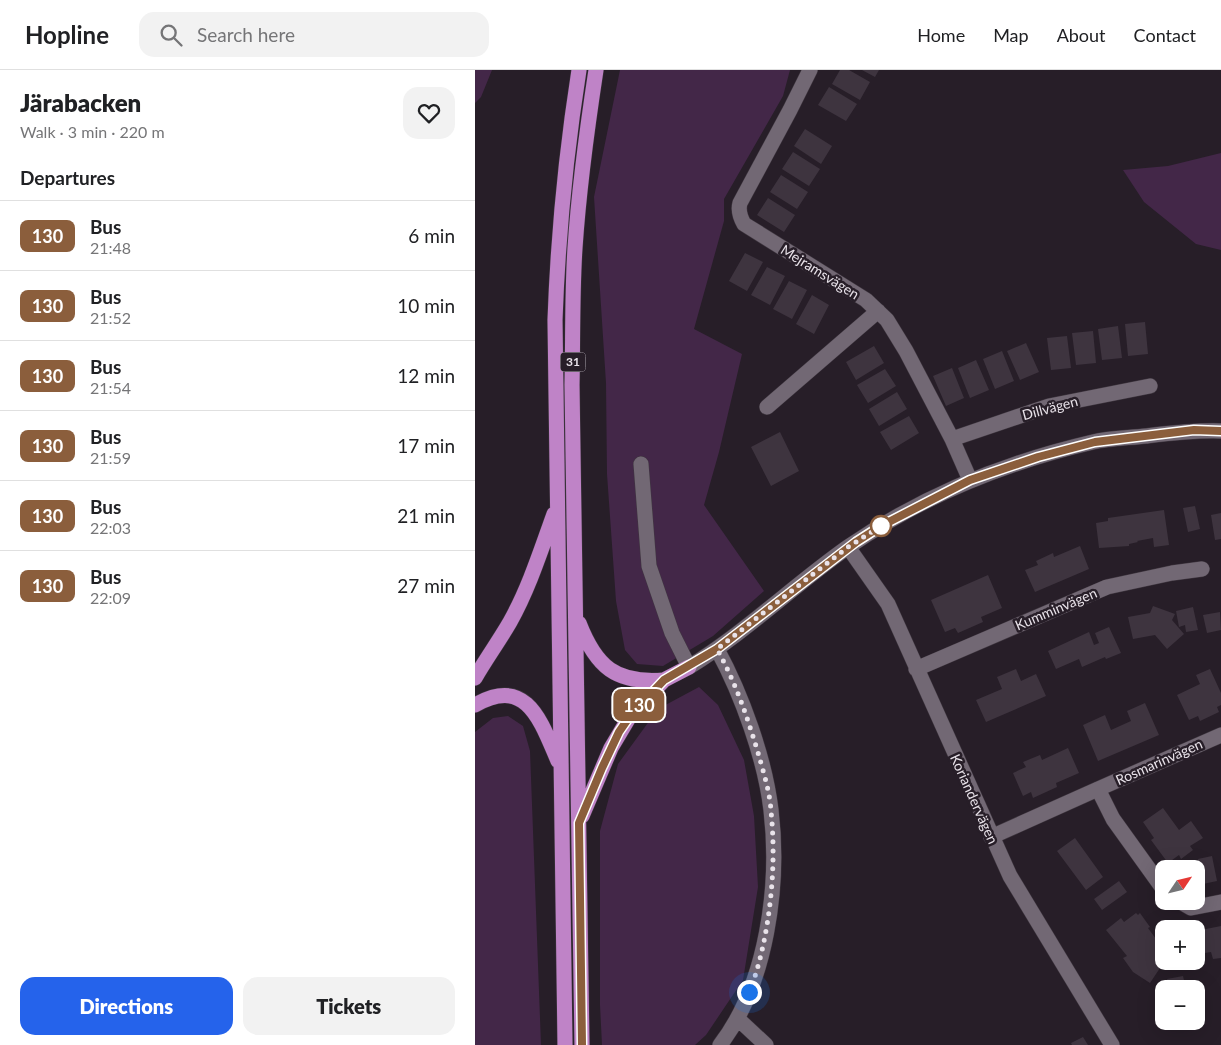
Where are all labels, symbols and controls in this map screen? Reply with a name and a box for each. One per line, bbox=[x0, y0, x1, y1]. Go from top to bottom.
search box bbox=[139, 12, 489, 57]
text: Hopline bbox=[25, 20, 109, 49]
icon: search bbox=[157, 21, 185, 49]
text: Search here bbox=[197, 23, 295, 46]
text: Home bbox=[917, 24, 965, 46]
text: Map bbox=[993, 24, 1029, 46]
text: About bbox=[1057, 24, 1106, 46]
text: Contact bbox=[1134, 24, 1196, 46]
button: heart bbox=[403, 87, 455, 139]
text: Järabacken bbox=[20, 88, 141, 117]
text: Walk · 3 min · 220 m bbox=[20, 122, 165, 141]
text: Departures bbox=[20, 166, 115, 189]
text: Bus bbox=[90, 215, 121, 238]
text: 6 min bbox=[408, 224, 455, 247]
text: 130 bbox=[32, 225, 63, 247]
text: 21:48 bbox=[90, 238, 131, 257]
street label: Mejramsvägen bbox=[778, 241, 863, 302]
text: Bus bbox=[90, 285, 121, 308]
text: 10 min bbox=[397, 294, 455, 317]
text: 130 bbox=[32, 295, 63, 317]
text: 21:52 bbox=[90, 308, 131, 327]
road number: 31 bbox=[561, 352, 585, 372]
text: Bus bbox=[90, 355, 121, 378]
text: 12 min bbox=[397, 364, 455, 387]
text: 130 bbox=[32, 365, 63, 387]
text: 21:54 bbox=[90, 378, 131, 397]
street label: Dillvägen bbox=[1020, 392, 1080, 423]
text: Bus bbox=[90, 425, 121, 448]
text: 17 min bbox=[397, 434, 455, 457]
text: 130 bbox=[32, 435, 63, 457]
text: 21:59 bbox=[90, 448, 131, 467]
text: Bus bbox=[90, 495, 121, 518]
text: 21 min bbox=[397, 504, 455, 527]
text: 130 bbox=[32, 505, 63, 527]
unlabelled marker bbox=[870, 515, 892, 537]
text: 22:03 bbox=[90, 518, 131, 537]
text: Bus bbox=[90, 565, 121, 588]
text: 27 min bbox=[397, 574, 455, 597]
text: 130 bbox=[32, 575, 63, 597]
street label: Kumminvägen bbox=[1012, 584, 1099, 633]
text: 22:09 bbox=[90, 588, 131, 607]
line badge: 130 bbox=[610, 689, 668, 721]
text: 130 bbox=[623, 694, 655, 716]
street label: Rosmarinvägen bbox=[1113, 735, 1205, 788]
street label: Koriandervägen bbox=[947, 751, 1002, 846]
north arrow bbox=[1155, 860, 1205, 910]
map controls bbox=[1155, 860, 1205, 1030]
button: + bbox=[1155, 920, 1205, 970]
button: Directions bbox=[20, 977, 233, 1035]
button: Tickets bbox=[243, 977, 455, 1035]
your location bbox=[737, 980, 762, 1005]
button: − bbox=[1155, 980, 1205, 1030]

